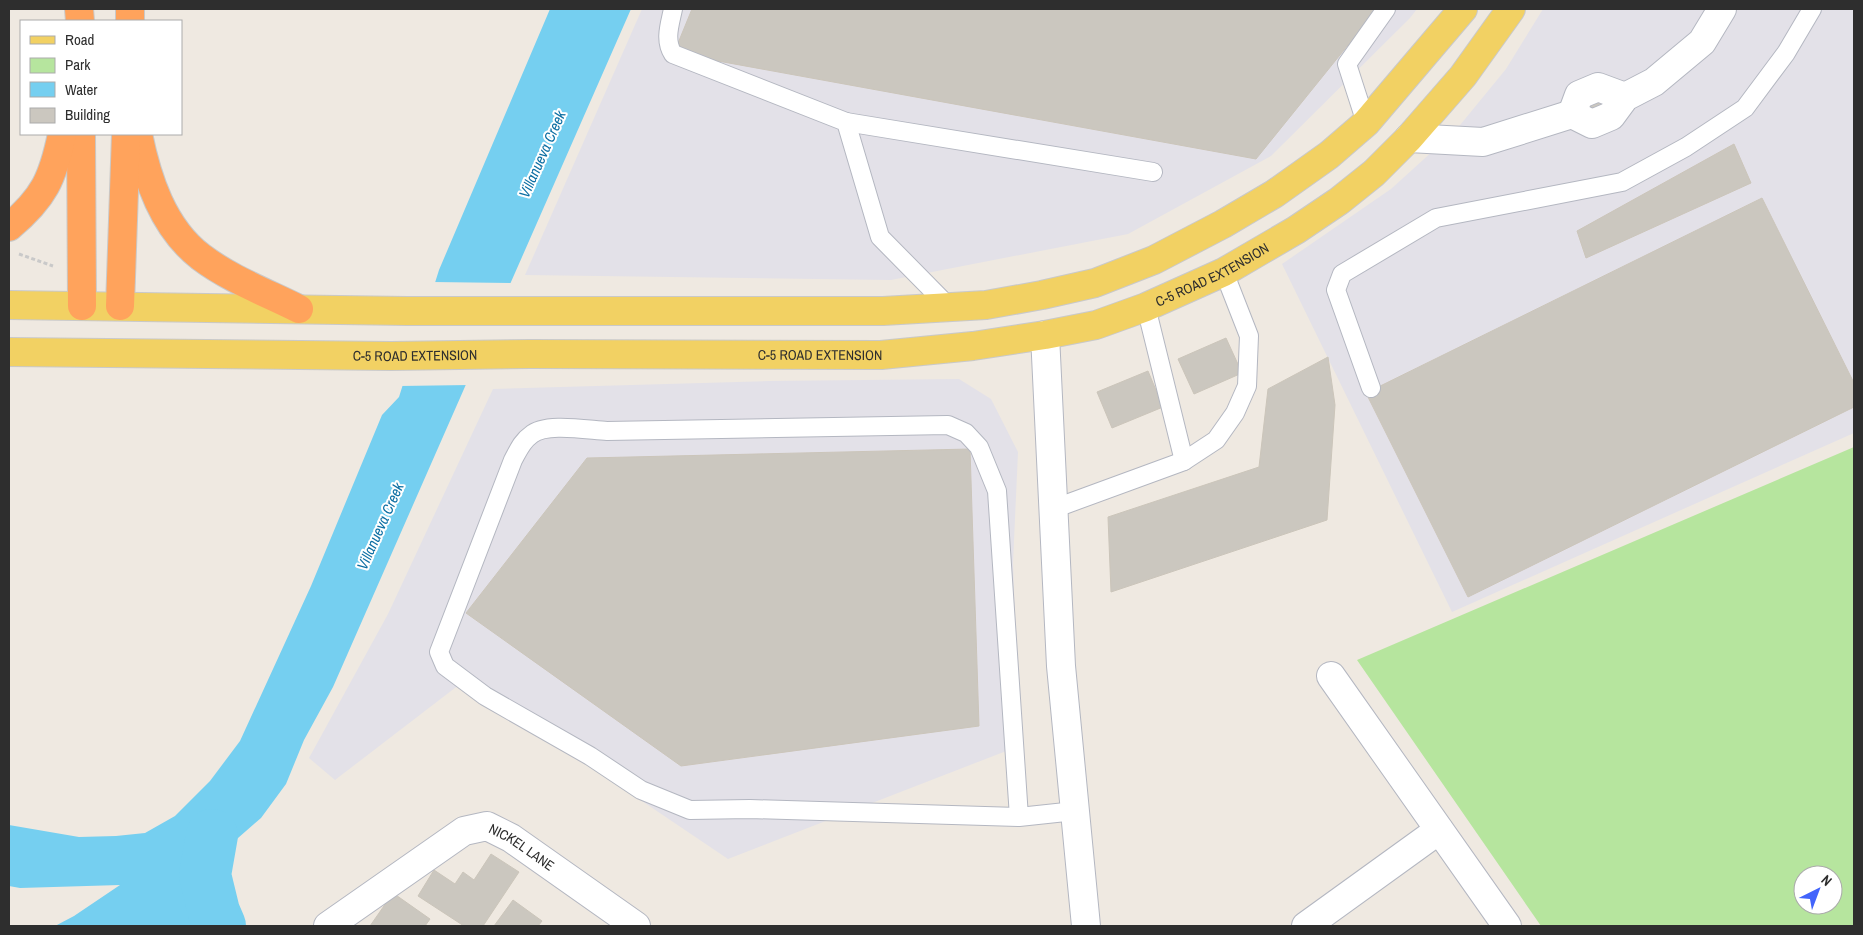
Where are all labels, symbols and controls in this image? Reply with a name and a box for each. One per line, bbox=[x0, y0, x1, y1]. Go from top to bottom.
legend bbox=[20, 20, 182, 135]
text: Road bbox=[65, 29, 94, 50]
text: Park bbox=[65, 54, 91, 75]
text: Water bbox=[65, 79, 97, 100]
text: Building bbox=[65, 104, 110, 125]
water label: Villanueva Creek bbox=[513, 106, 571, 201]
street label: C-5 ROAD EXTENSION bbox=[1153, 239, 1272, 311]
street label: C-5 ROAD EXTENSION bbox=[353, 346, 477, 365]
street label: C-5 ROAD EXTENSION bbox=[758, 346, 882, 364]
water label: Villanueva Creek bbox=[351, 478, 409, 573]
street label: NICKEL LANE bbox=[486, 819, 558, 875]
north arrow bbox=[1793, 865, 1843, 915]
text: N bbox=[1818, 871, 1836, 890]

